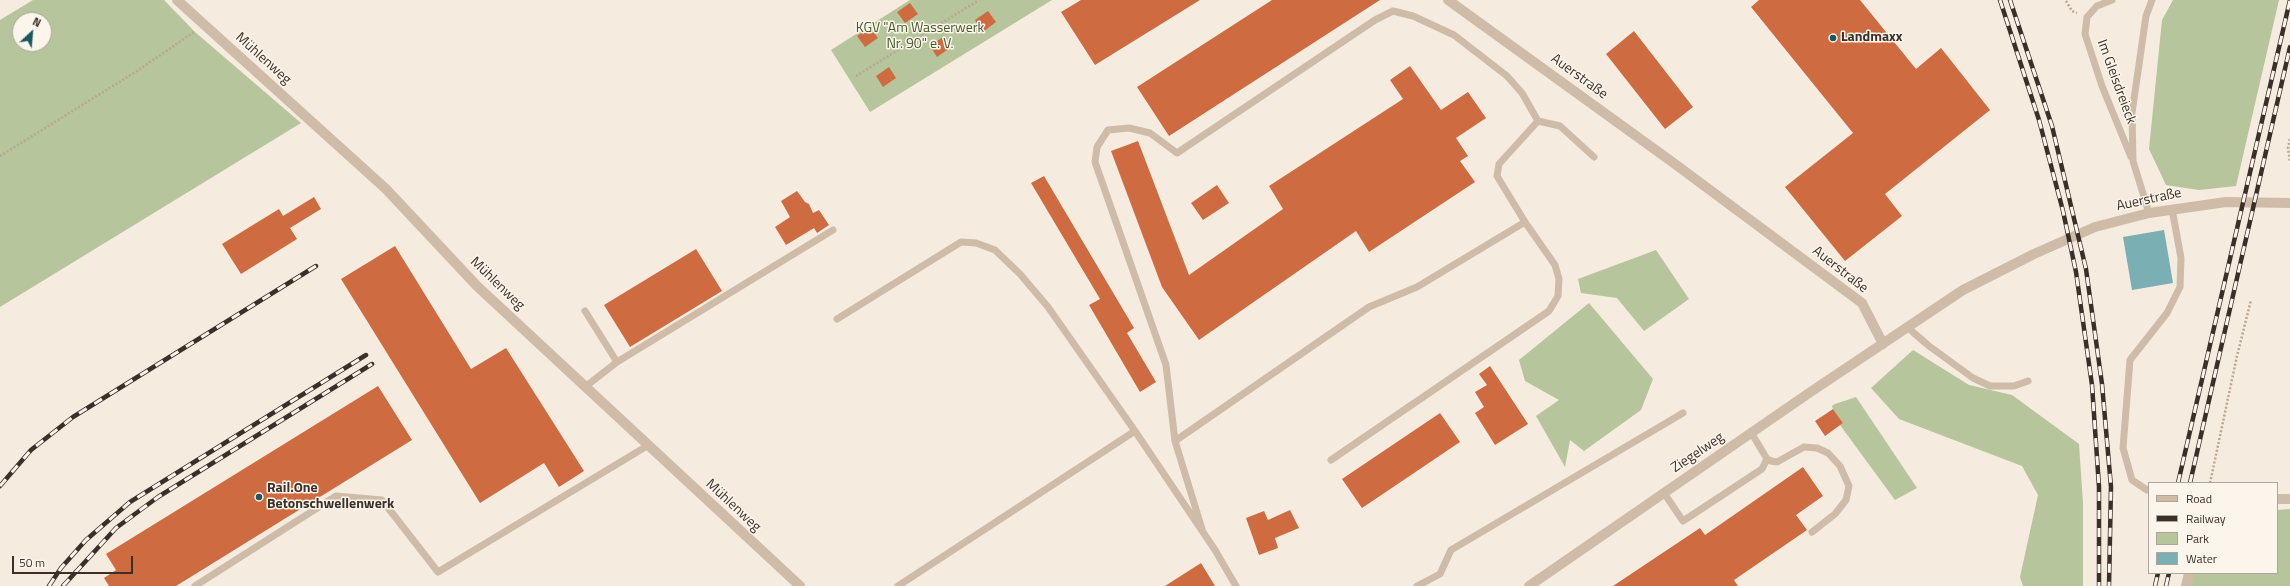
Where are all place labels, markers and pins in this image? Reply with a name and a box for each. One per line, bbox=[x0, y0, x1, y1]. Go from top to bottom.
place label: Landmaxx bbox=[1841, 30, 1902, 46]
marker: Landmaxx bbox=[1828, 33, 1838, 43]
place label: Rail.One Betonschwellenwerk bbox=[267, 481, 394, 514]
marker: Rail.One Betonschwellenwerk bbox=[254, 492, 264, 502]

